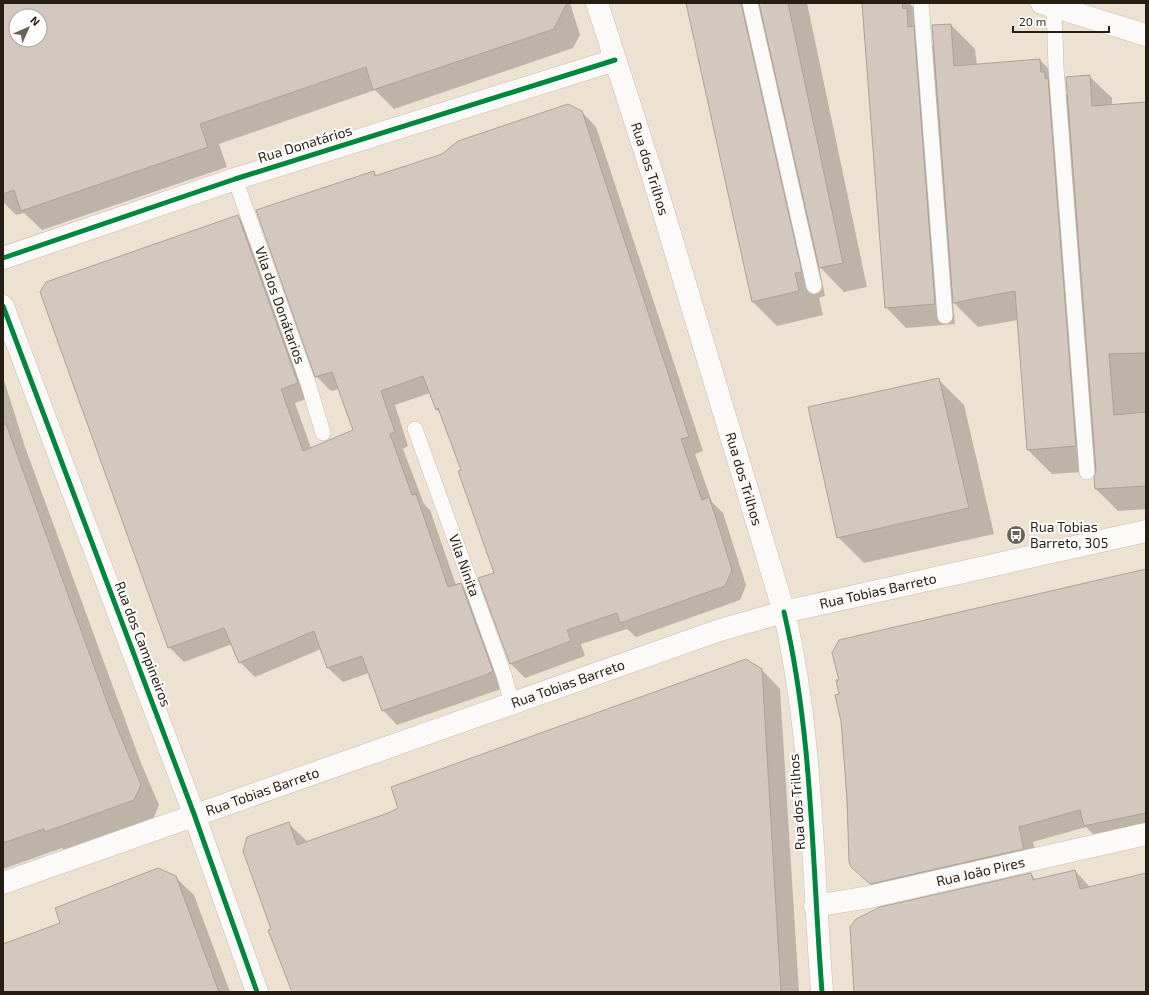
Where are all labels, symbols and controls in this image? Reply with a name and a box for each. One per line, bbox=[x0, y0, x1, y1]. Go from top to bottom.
north arrow bbox=[8, 8, 48, 48]
scale bar bbox=[1013, 8, 1109, 34]
text: N bbox=[28, 13, 43, 28]
text: 20 m bbox=[1019, 14, 1046, 28]
street label: Rua dos Trilhos bbox=[628, 120, 673, 217]
street label: Rua Donatários bbox=[256, 121, 354, 166]
street label: Vila dos Donátarios bbox=[252, 244, 309, 366]
street label: Rua dos Trilhos bbox=[722, 430, 766, 527]
place label: Rua Tobias Barreto, 305 bbox=[1030, 518, 1108, 551]
bus stop icon: Rua Tobias Barreto, 305 bbox=[1005, 524, 1027, 546]
street label: Vila Ninita bbox=[446, 532, 484, 599]
street label: Rua Tobias Barreto bbox=[818, 569, 938, 612]
street label: Rua dos Campineiros bbox=[112, 579, 175, 709]
street label: Rua Tobias Barreto bbox=[509, 655, 627, 711]
street label: Rua dos Trilhos bbox=[785, 753, 808, 851]
street label: Rua Tobias Barreto bbox=[203, 763, 321, 819]
street label: Rua João Pires bbox=[934, 853, 1026, 889]

